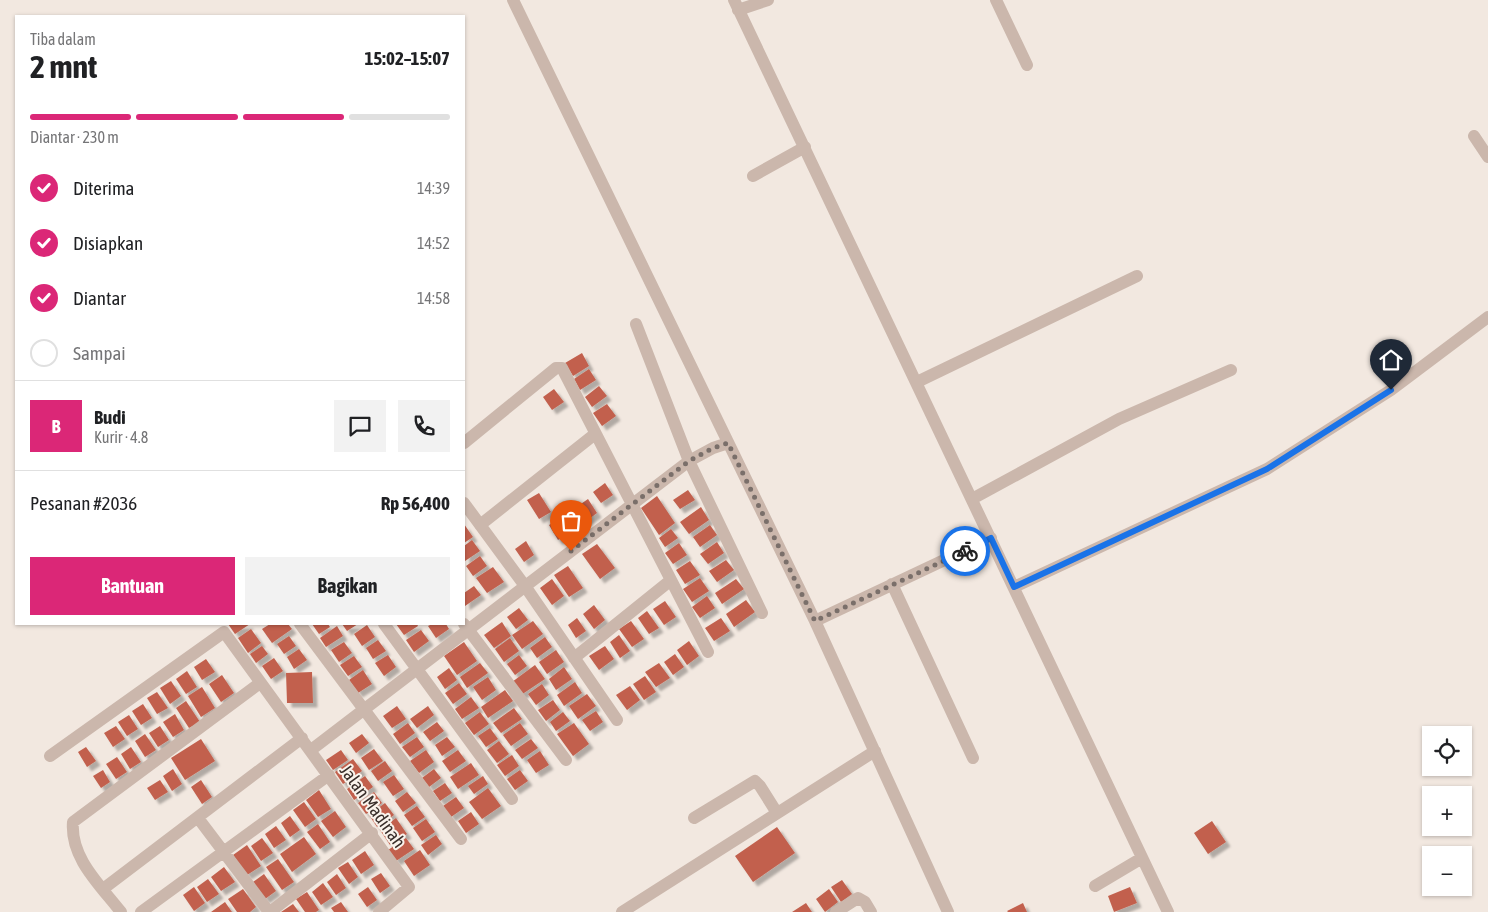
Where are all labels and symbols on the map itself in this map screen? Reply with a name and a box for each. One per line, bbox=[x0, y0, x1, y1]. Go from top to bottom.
pin bbox=[1370, 339, 1412, 390]
pin bbox=[550, 500, 592, 551]
courier bbox=[940, 526, 990, 576]
street label: Jalan Madinah bbox=[336, 760, 410, 852]

